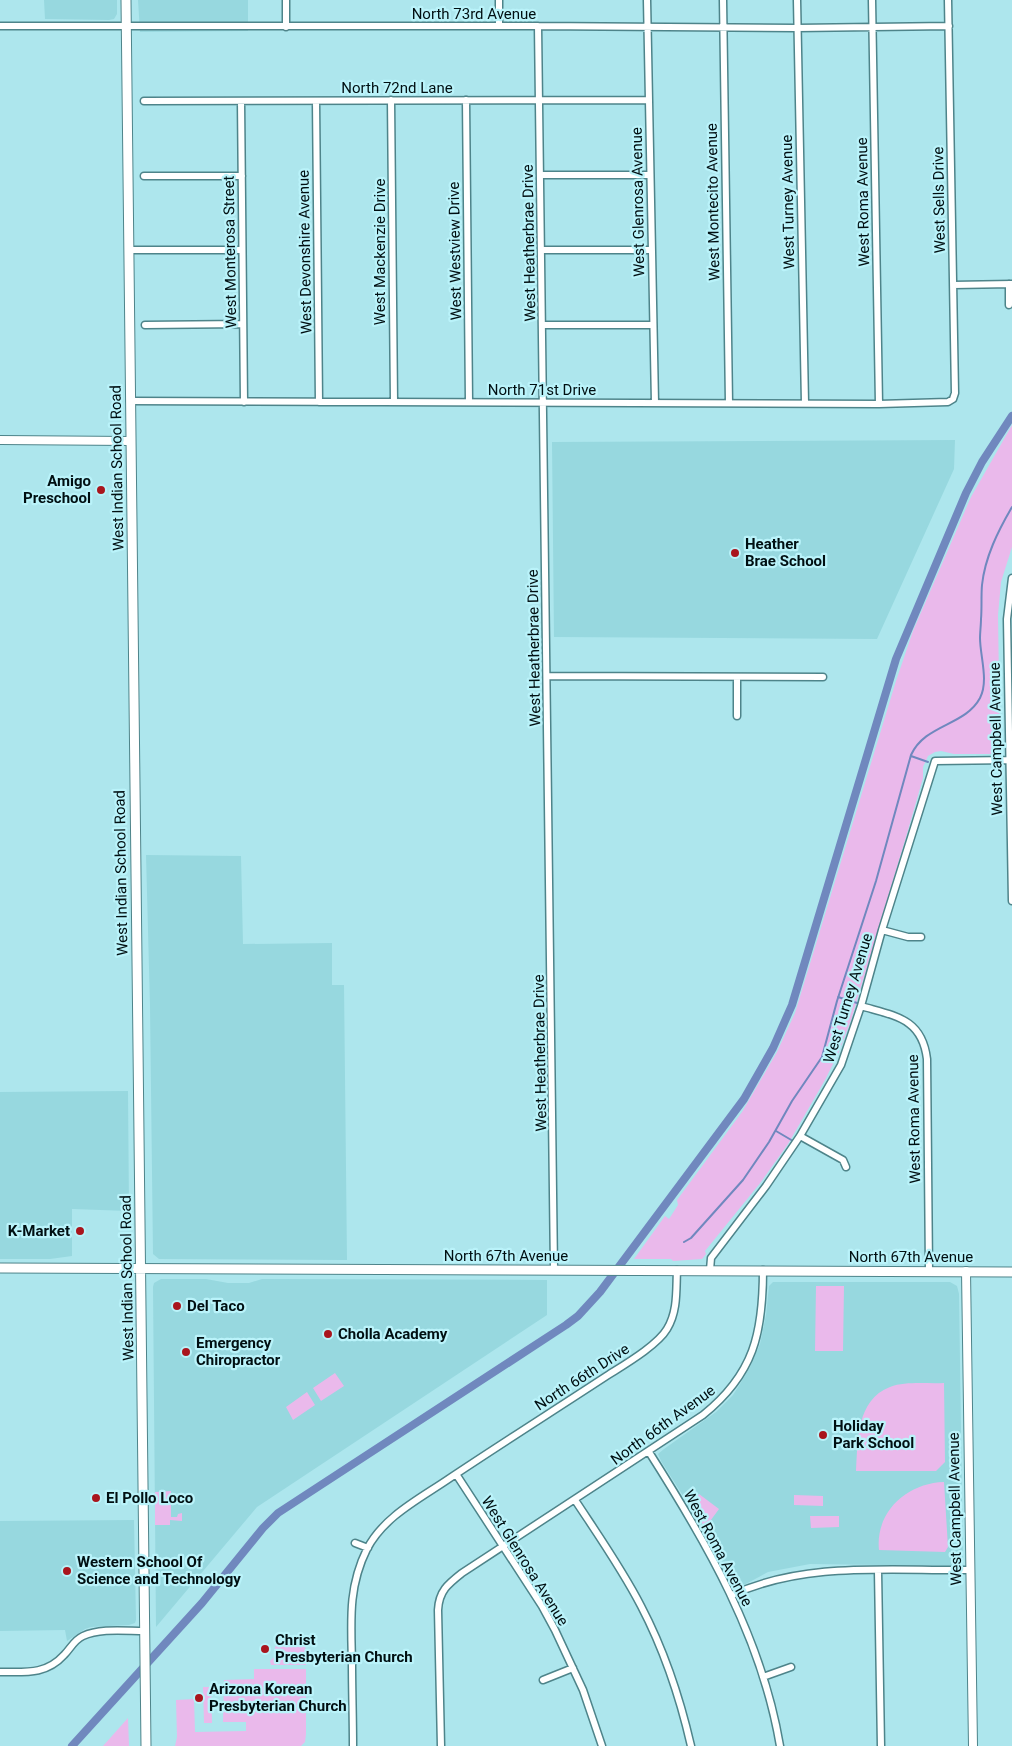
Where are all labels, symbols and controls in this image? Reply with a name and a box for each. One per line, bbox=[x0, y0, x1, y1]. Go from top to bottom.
street label: North 73rd Avenue bbox=[412, 5, 536, 23]
street label: North 72nd Lane bbox=[341, 79, 453, 97]
street label: West Montecito Avenue bbox=[703, 123, 723, 281]
street label: West Glenrosa Avenue bbox=[628, 127, 648, 277]
street label: West Turney Avenue bbox=[778, 134, 798, 270]
street label: West Roma Avenue bbox=[853, 137, 873, 267]
street label: West Sells Drive bbox=[929, 146, 949, 254]
street label: West Heatherbrae Drive bbox=[519, 164, 539, 322]
street label: West Devonshire Avenue bbox=[295, 170, 315, 334]
street label: West Monterosa Street bbox=[220, 175, 240, 329]
street label: West Mackenzie Drive bbox=[371, 179, 389, 325]
street label: West Westview Drive bbox=[445, 181, 465, 320]
street label: North 71st Drive bbox=[488, 381, 596, 399]
street label: West Indian School Road bbox=[107, 385, 127, 551]
place label: Amigo Preschool bbox=[23, 472, 91, 507]
marker: Amigo Preschool bbox=[95, 484, 107, 496]
place label: Heather Brae School bbox=[745, 535, 826, 570]
marker: Heather Brae School bbox=[729, 547, 741, 559]
street label: West Heatherbrae Drive bbox=[524, 569, 544, 727]
street label: West Campbell Avenue bbox=[986, 662, 1006, 816]
street label: West Indian School Road bbox=[111, 790, 131, 956]
street label: West Turney Avenue bbox=[820, 931, 876, 1065]
street label: West Heatherbrae Drive bbox=[530, 974, 550, 1132]
street label: West Roma Avenue bbox=[904, 1054, 924, 1184]
street label: West Indian School Road bbox=[117, 1195, 137, 1361]
place label: K-Market bbox=[8, 1222, 70, 1240]
marker: K-Market bbox=[74, 1225, 86, 1237]
street label: North 67th Avenue bbox=[444, 1247, 568, 1265]
street label: North 67th Avenue bbox=[849, 1248, 973, 1266]
place label: Del Taco bbox=[187, 1297, 245, 1315]
marker: Del Taco bbox=[171, 1300, 183, 1312]
place label: Cholla Academy bbox=[338, 1325, 448, 1343]
marker: Cholla Academy bbox=[322, 1328, 334, 1340]
place label: Emergency Chiropractor bbox=[196, 1334, 281, 1369]
street label: North 66th Drive bbox=[531, 1340, 633, 1414]
marker: Emergency Chiropractor bbox=[180, 1346, 192, 1358]
street label: North 66th Avenue bbox=[607, 1381, 719, 1469]
place label: Holiday Park School bbox=[833, 1417, 914, 1452]
marker: Holiday Park School bbox=[817, 1429, 829, 1441]
street label: West Campbell Avenue bbox=[945, 1432, 965, 1586]
street label: West Roma Avenue bbox=[680, 1487, 756, 1609]
place label: El Pollo Loco bbox=[106, 1489, 193, 1507]
marker: El Pollo Loco bbox=[90, 1492, 102, 1504]
street label: West Glenrosa Avenue bbox=[478, 1493, 572, 1629]
place label: Western School Of Science and Technology bbox=[77, 1553, 241, 1588]
marker: Western School Of Science and Technology bbox=[61, 1565, 73, 1577]
place label: Christ Presbyterian Church bbox=[275, 1631, 413, 1666]
marker: Christ Presbyterian Church bbox=[259, 1643, 271, 1655]
place label: Arizona Korean Presbyterian Church bbox=[209, 1680, 347, 1715]
marker: Arizona Korean Presbyterian Church bbox=[193, 1692, 205, 1704]

